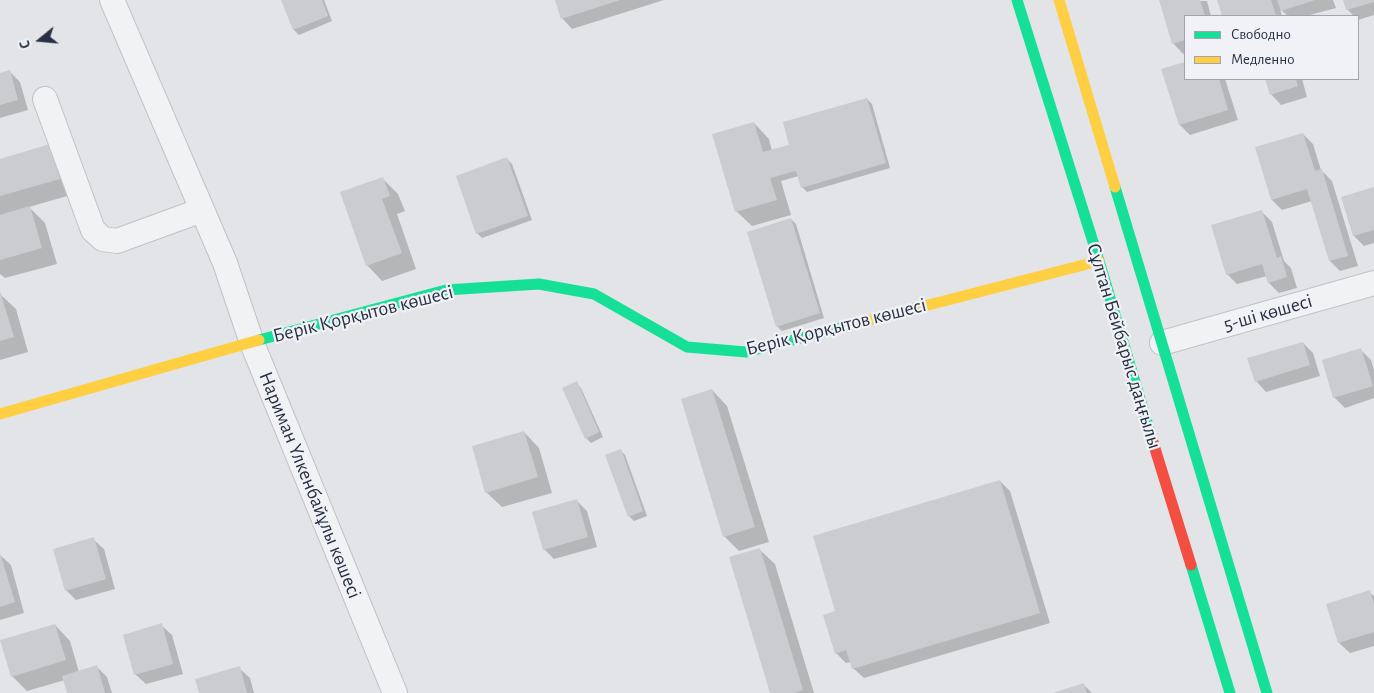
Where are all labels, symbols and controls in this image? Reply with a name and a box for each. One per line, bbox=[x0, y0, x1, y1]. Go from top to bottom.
north arrow bbox=[15, 15, 65, 65]
legend bbox=[1184, 15, 1359, 80]
text: Свободно bbox=[1231, 27, 1291, 42]
text: С bbox=[18, 39, 33, 50]
text: Медленно bbox=[1231, 52, 1295, 67]
street label: Сұлтан Бейбарыс даңғылы bbox=[1081, 240, 1167, 452]
street label: Берік Қорқытов көшесі bbox=[270, 280, 456, 348]
street label: 5-ші көшесі bbox=[1221, 289, 1315, 337]
street label: Берік Қорқытов көшесі bbox=[743, 293, 929, 361]
street label: Нариман Үлкенбайұлы көшесі bbox=[253, 368, 367, 602]

